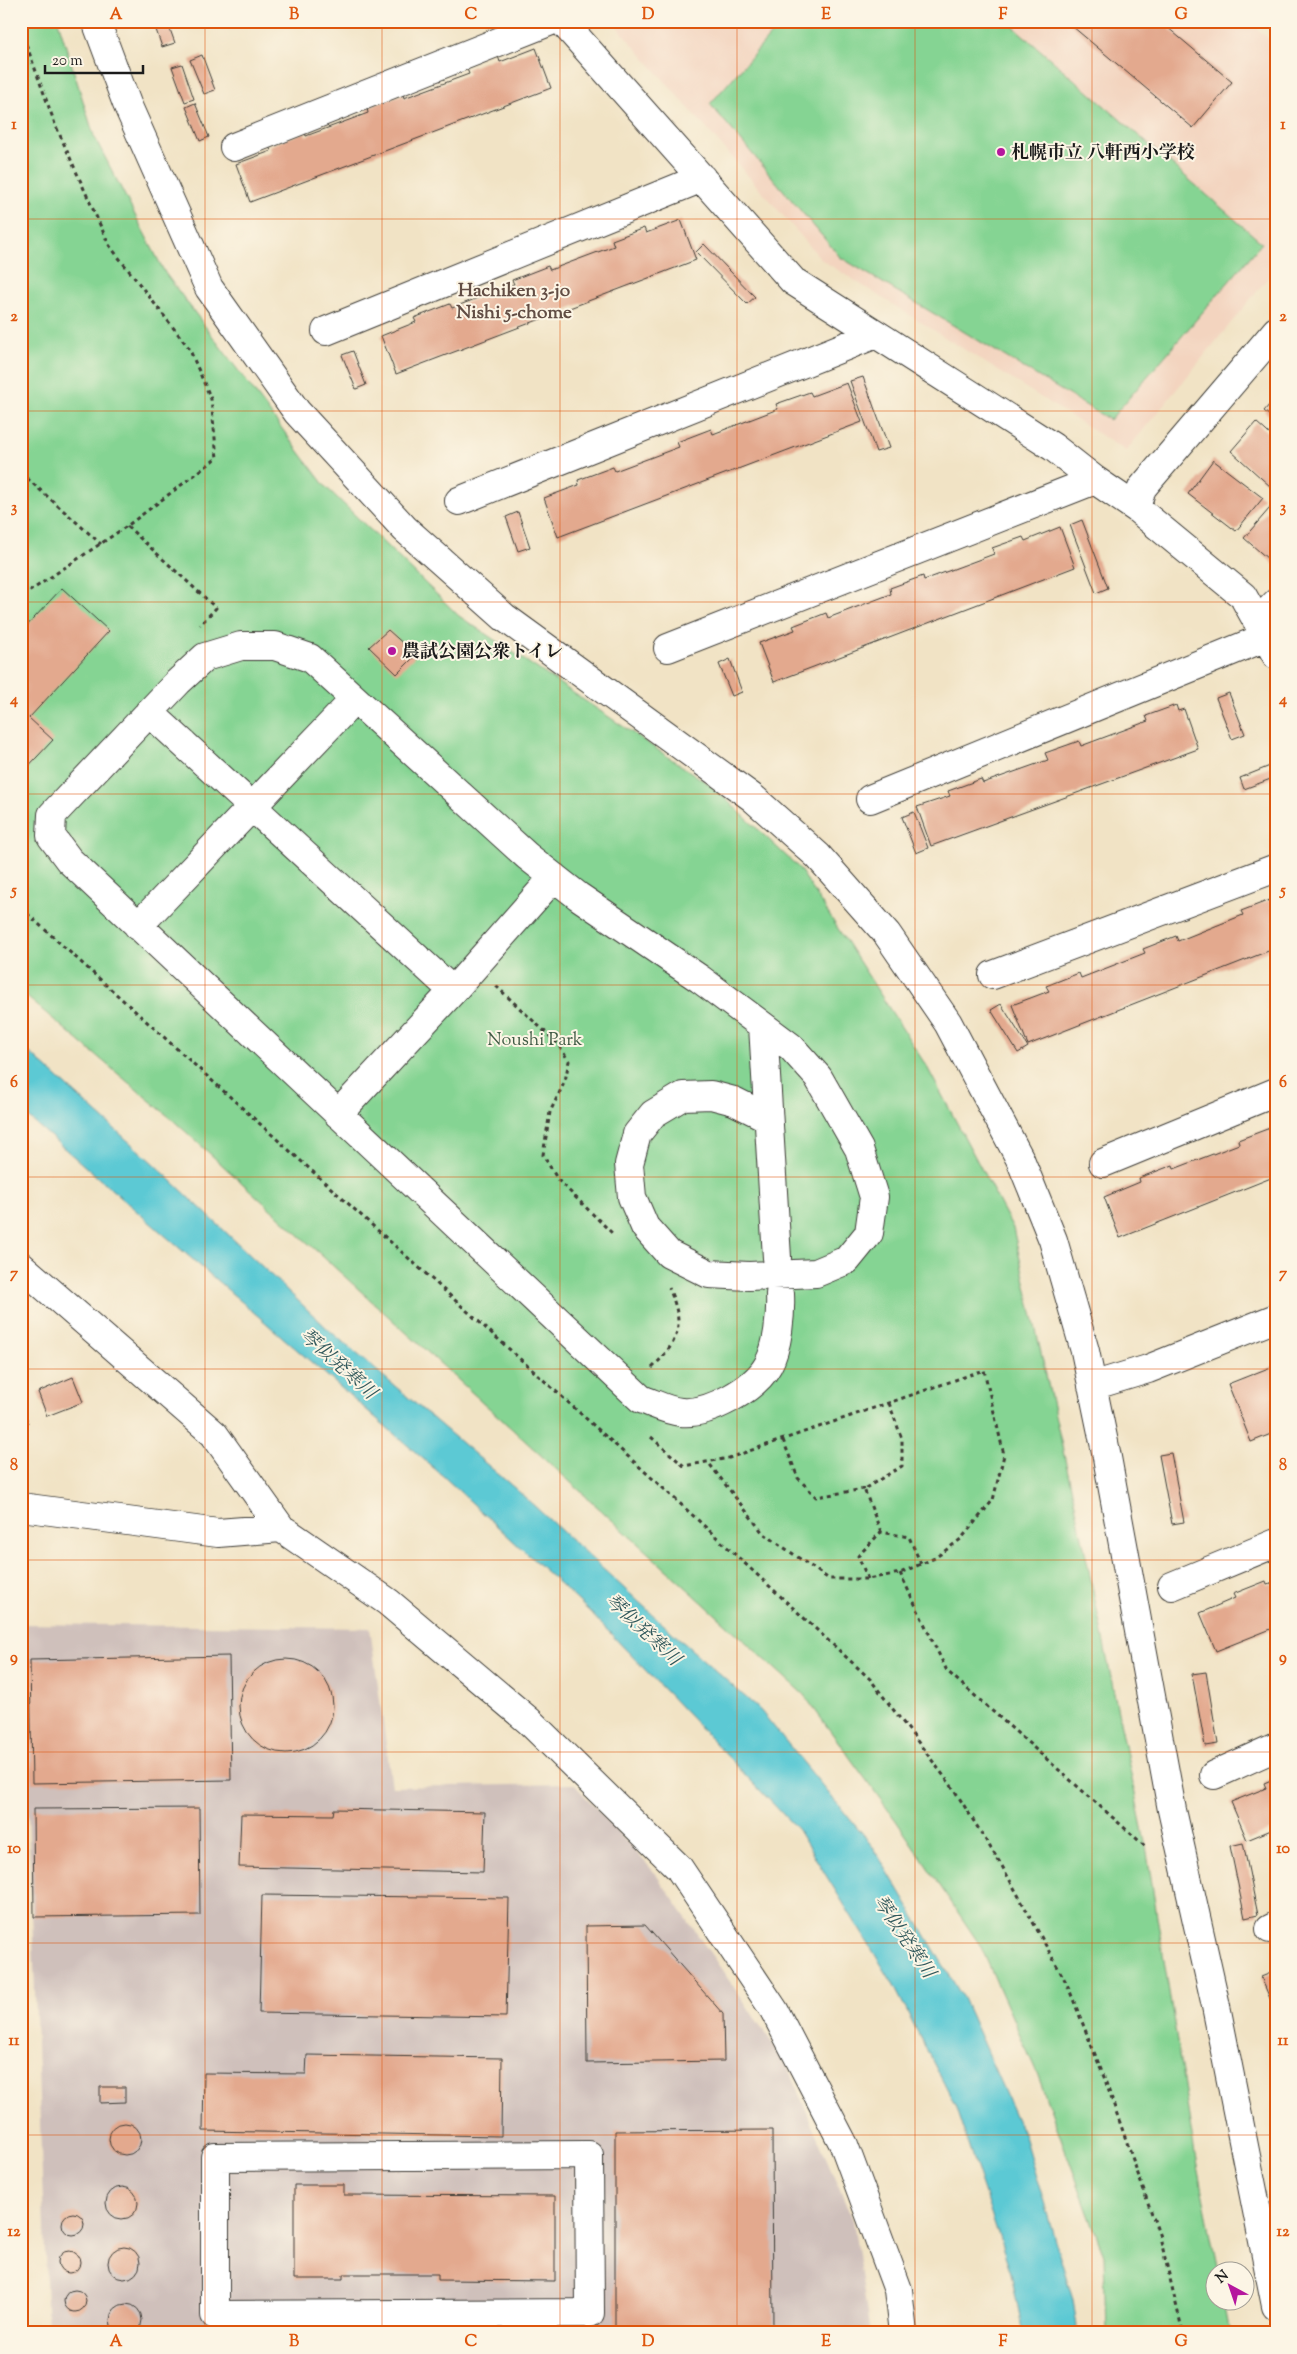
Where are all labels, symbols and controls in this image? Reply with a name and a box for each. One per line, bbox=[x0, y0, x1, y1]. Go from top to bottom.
text: A bbox=[110, 4, 123, 27]
text: B bbox=[289, 4, 299, 27]
text: C bbox=[465, 4, 478, 27]
text: D bbox=[642, 4, 655, 27]
text: E bbox=[821, 4, 831, 27]
text: F bbox=[999, 4, 1008, 27]
text: G bbox=[1174, 4, 1188, 27]
scale bar bbox=[45, 42, 142, 74]
text: 20 m bbox=[52, 51, 83, 72]
text: 1 bbox=[11, 114, 17, 137]
text: 1 bbox=[1280, 114, 1286, 137]
place label: 札幌市立 八軒西小学校 bbox=[1011, 141, 1195, 167]
marker: 札幌市立 八軒西小学校 bbox=[995, 146, 1007, 158]
district label: Hachiken 3-jo Nishi 5-chome bbox=[456, 278, 572, 327]
text: 2 bbox=[10, 306, 18, 329]
text: 2 bbox=[1279, 306, 1287, 329]
text: 3 bbox=[11, 497, 18, 520]
text: 3 bbox=[1280, 497, 1287, 520]
place label: 農試公園公衆トイレ bbox=[402, 640, 563, 666]
marker: 農試公園公衆トイレ bbox=[386, 645, 398, 657]
text: 4 bbox=[9, 689, 18, 712]
text: 4 bbox=[1278, 689, 1287, 712]
text: 5 bbox=[9, 880, 17, 903]
text: 5 bbox=[1278, 880, 1286, 903]
park label: Noushi Park bbox=[487, 1028, 583, 1054]
text: 6 bbox=[10, 1072, 18, 1095]
text: 6 bbox=[1279, 1072, 1287, 1095]
text: 7 bbox=[10, 1263, 19, 1286]
text: 7 bbox=[1279, 1263, 1288, 1286]
water label: 琴似発寒川 bbox=[293, 1323, 383, 1408]
text: 8 bbox=[10, 1455, 18, 1478]
text: 8 bbox=[1279, 1455, 1287, 1478]
water label: 琴似発寒川 bbox=[598, 1589, 688, 1674]
text: 9 bbox=[10, 1647, 18, 1670]
text: 9 bbox=[1279, 1647, 1287, 1670]
text: 10 bbox=[7, 1838, 21, 1861]
text: 10 bbox=[1276, 1838, 1290, 1861]
water label: 琴似発寒川 bbox=[865, 1890, 942, 1986]
text: 11 bbox=[9, 2030, 20, 2053]
text: 11 bbox=[1278, 2030, 1289, 2053]
text: 12 bbox=[8, 2221, 21, 2244]
text: 12 bbox=[1277, 2221, 1290, 2244]
north arrow bbox=[1204, 2262, 1254, 2312]
text: N bbox=[1212, 2266, 1234, 2289]
text: A bbox=[110, 2331, 123, 2354]
text: B bbox=[289, 2331, 299, 2354]
text: C bbox=[465, 2331, 478, 2354]
text: D bbox=[642, 2331, 655, 2354]
text: E bbox=[821, 2331, 831, 2354]
text: F bbox=[999, 2331, 1008, 2354]
text: G bbox=[1174, 2331, 1188, 2354]

